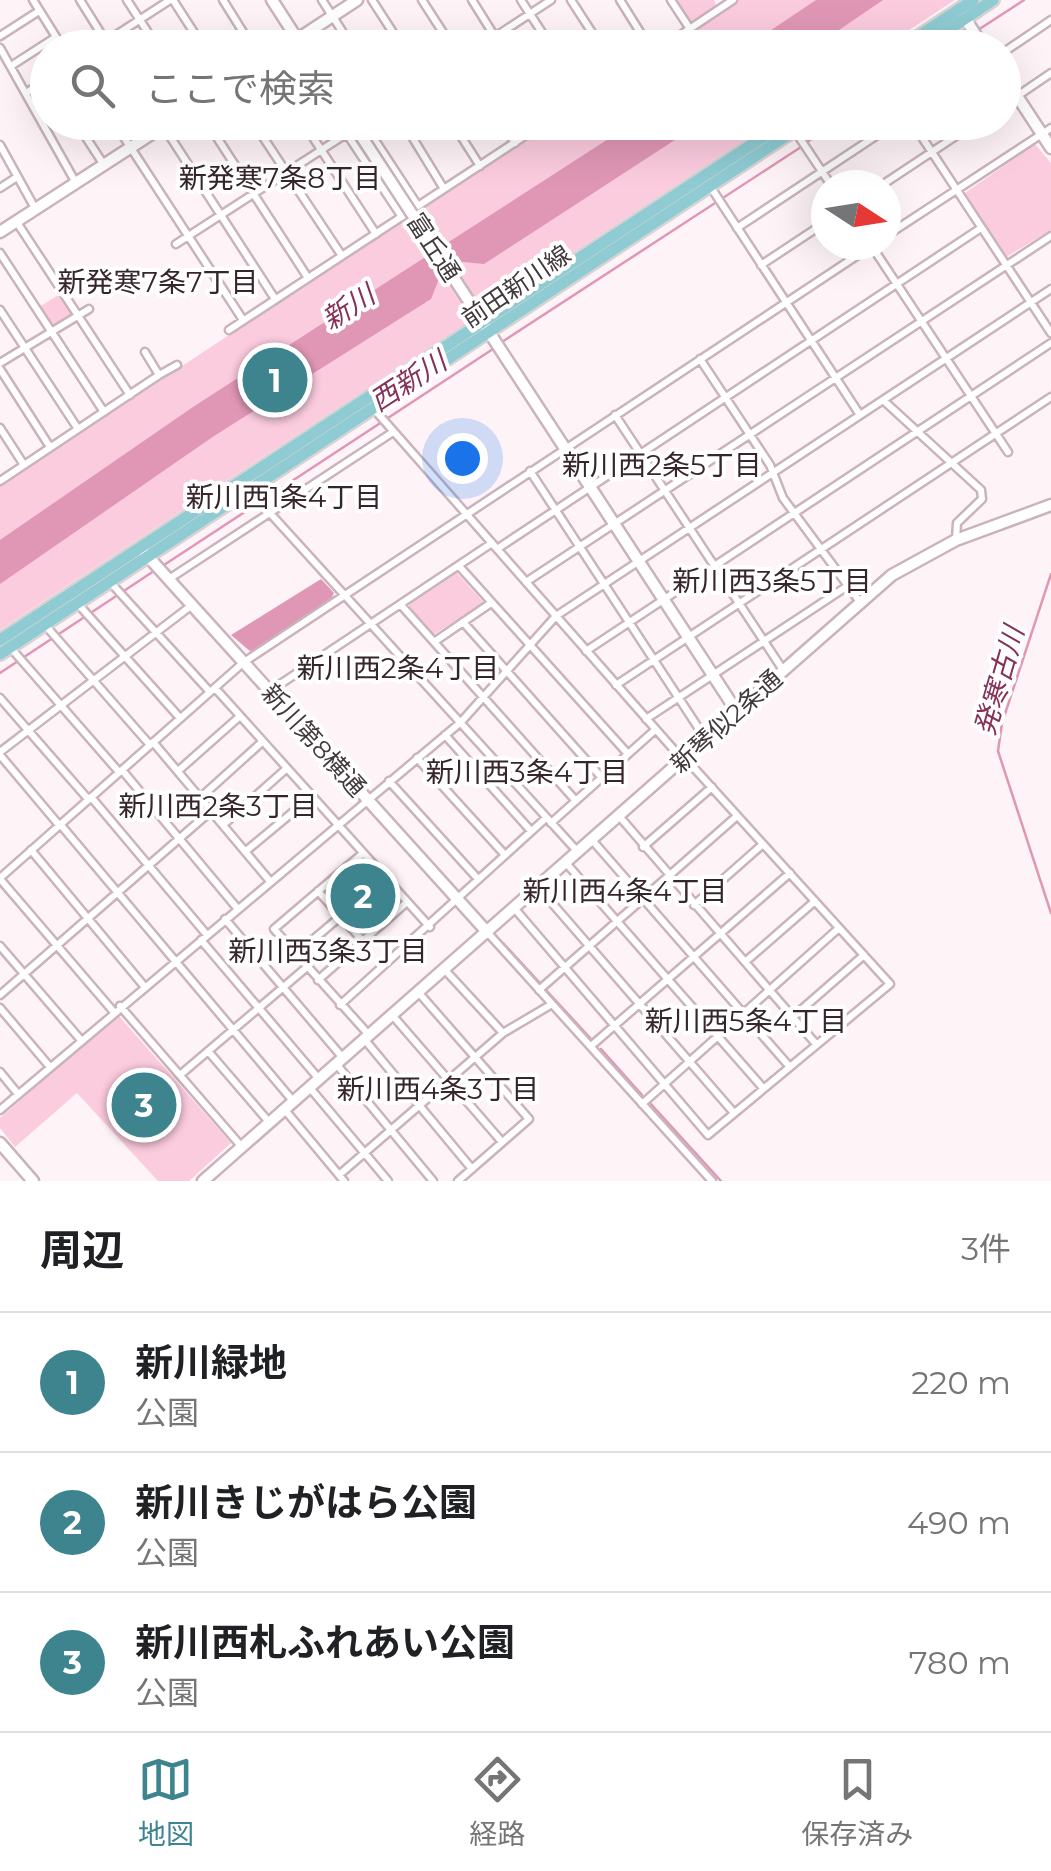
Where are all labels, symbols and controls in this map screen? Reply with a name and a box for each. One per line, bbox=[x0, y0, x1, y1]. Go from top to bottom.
search box bbox=[30, 30, 1021, 140]
icon: search bbox=[65, 58, 120, 113]
text: ここで検索 bbox=[145, 65, 335, 112]
district label: 新発寒7条8丁目 bbox=[179, 161, 381, 195]
north arrow bbox=[811, 170, 901, 260]
street label: 富丘通 bbox=[401, 207, 467, 287]
street label: 前田新川線 bbox=[456, 239, 576, 333]
district label: 新発寒7条7丁目 bbox=[58, 265, 259, 299]
water label: 新川 bbox=[315, 276, 383, 337]
pin: 1 bbox=[242, 342, 308, 418]
water label: 西新川 bbox=[364, 342, 455, 418]
your location bbox=[437, 433, 488, 484]
district label: 新川西2条5丁目 bbox=[562, 448, 762, 482]
district label: 新川西1条4丁目 bbox=[186, 480, 382, 514]
district label: 新川西3条5丁目 bbox=[672, 564, 872, 598]
water label: 発寒古川 bbox=[967, 620, 1032, 740]
district label: 新川西2条4丁目 bbox=[297, 651, 499, 685]
street label: 新琴似2条通 bbox=[664, 663, 788, 779]
street label: 新川第8横通 bbox=[256, 678, 372, 802]
district label: 新川西3条4丁目 bbox=[426, 755, 628, 789]
district label: 新川西2条3丁目 bbox=[118, 789, 318, 823]
pin: 2 bbox=[330, 858, 396, 934]
district label: 新川西4条4丁目 bbox=[522, 874, 728, 908]
district label: 新川西3条3丁目 bbox=[228, 934, 428, 968]
district label: 新川西5条4丁目 bbox=[645, 1004, 847, 1038]
pin: 3 bbox=[112, 1068, 176, 1142]
district label: 新川西4条3丁目 bbox=[337, 1072, 539, 1106]
text: 周辺 bbox=[40, 1224, 124, 1276]
text: 3件 bbox=[961, 1229, 1011, 1268]
text: 新川緑地 bbox=[135, 1339, 287, 1386]
text: 1 bbox=[66, 1363, 79, 1402]
text: 220 m bbox=[911, 1363, 1011, 1402]
text: 公園 bbox=[135, 1393, 199, 1432]
text: 新川きじがはら公園 bbox=[135, 1479, 477, 1526]
text: 2 bbox=[63, 1503, 82, 1542]
text: 490 m bbox=[907, 1503, 1011, 1542]
text: 公園 bbox=[135, 1533, 199, 1572]
text: 新川西札ふれあい公園 bbox=[135, 1619, 515, 1666]
text: 3 bbox=[63, 1643, 82, 1682]
text: 780 m bbox=[909, 1643, 1011, 1682]
text: 公園 bbox=[135, 1673, 199, 1712]
tab: 地図 bbox=[138, 1752, 194, 1852]
tab: 経路 bbox=[469, 1752, 525, 1852]
tab: 保存済み bbox=[801, 1752, 913, 1852]

